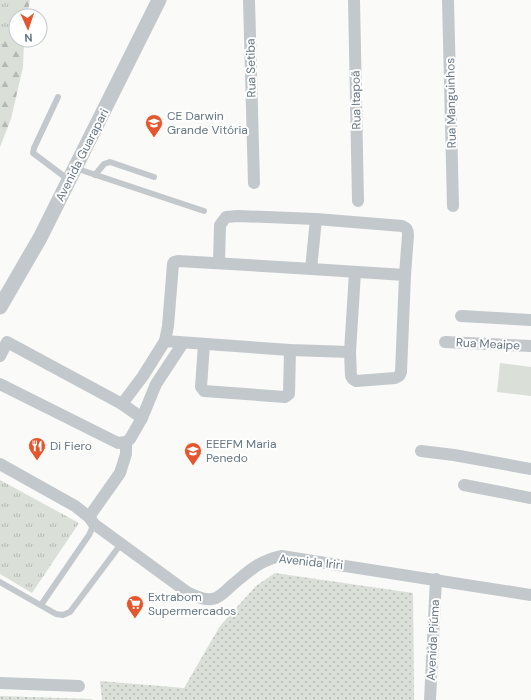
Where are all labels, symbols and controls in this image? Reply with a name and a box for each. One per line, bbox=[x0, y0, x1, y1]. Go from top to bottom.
north arrow bbox=[8, 8, 48, 48]
text: N bbox=[24, 31, 33, 45]
street label: Rua Setiba bbox=[242, 38, 260, 98]
street label: Rua Manguinhos bbox=[442, 58, 460, 148]
street label: Rua Itapoã bbox=[347, 70, 365, 130]
street label: Avenida Guarapari bbox=[52, 106, 112, 204]
place label: CE Darwin Grande Vitória bbox=[167, 108, 248, 138]
school or university icon: CE Darwin Grande Vitória bbox=[144, 113, 164, 138]
street label: Rua Meaipe bbox=[455, 334, 521, 354]
restaurant icon: Di Fiero bbox=[27, 436, 47, 461]
place label: EEEFM Maria Penedo bbox=[206, 436, 277, 466]
place label: Di Fiero bbox=[50, 438, 92, 454]
school or university icon: EEEFM Maria Penedo bbox=[183, 441, 203, 466]
street label: Avenida Iriri bbox=[278, 551, 344, 573]
place label: Extrabom Supermercados bbox=[148, 589, 236, 619]
supermarket icon: Extrabom Supermercados bbox=[125, 594, 145, 619]
street label: Avenida Piúma bbox=[423, 599, 443, 681]

